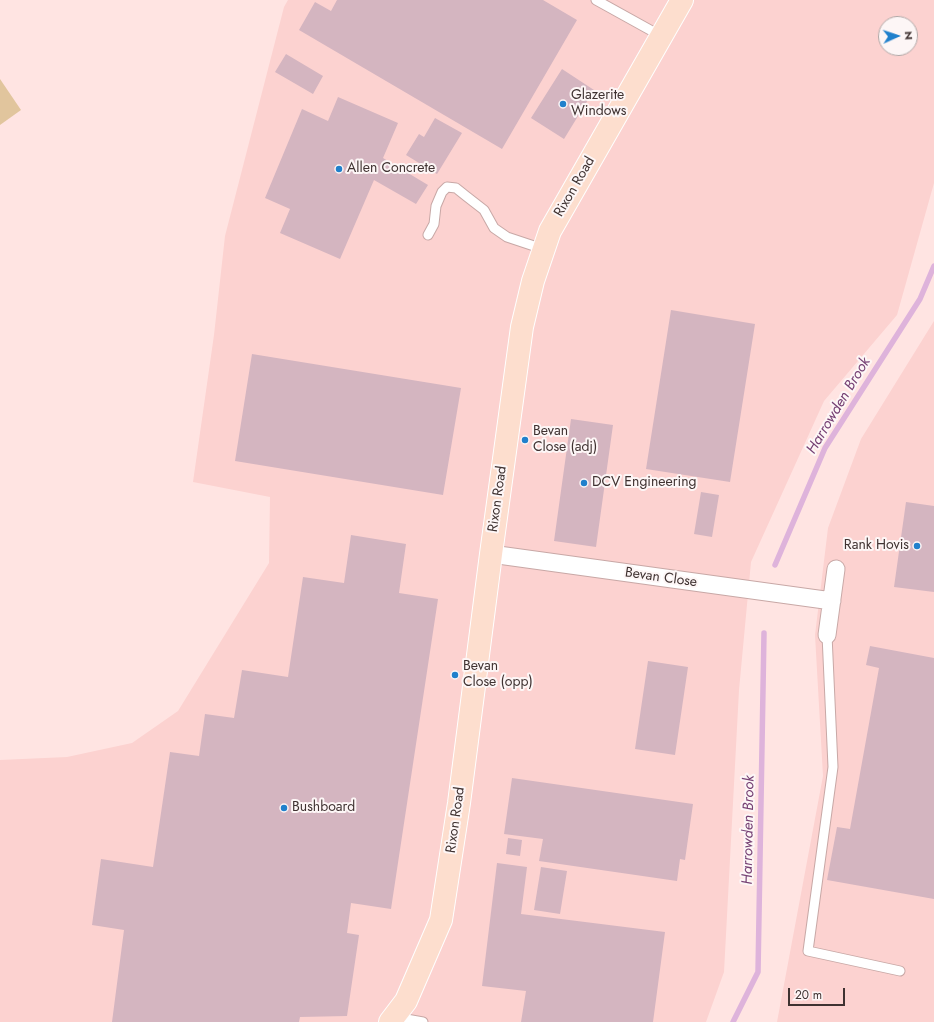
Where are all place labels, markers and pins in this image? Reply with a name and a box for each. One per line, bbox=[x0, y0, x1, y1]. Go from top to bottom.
place label: Glazerite Windows bbox=[571, 88, 626, 120]
marker: Glazerite Windows bbox=[558, 99, 568, 109]
place label: Allen Concrete bbox=[347, 161, 435, 177]
marker: Allen Concrete bbox=[334, 164, 344, 174]
place label: Bevan Close (adj) bbox=[533, 424, 597, 456]
marker: Bevan Close (adj) bbox=[520, 435, 530, 445]
place label: DCV Engineering bbox=[592, 475, 697, 491]
marker: DCV Engineering bbox=[579, 478, 589, 488]
place label: Rank Hovis bbox=[844, 538, 909, 554]
marker: Rank Hovis bbox=[912, 541, 922, 551]
place label: Bevan Close (opp) bbox=[463, 659, 533, 692]
marker: Bevan Close (opp) bbox=[450, 670, 460, 680]
place label: Bushboard bbox=[292, 800, 355, 816]
marker: Bushboard bbox=[279, 803, 289, 813]

